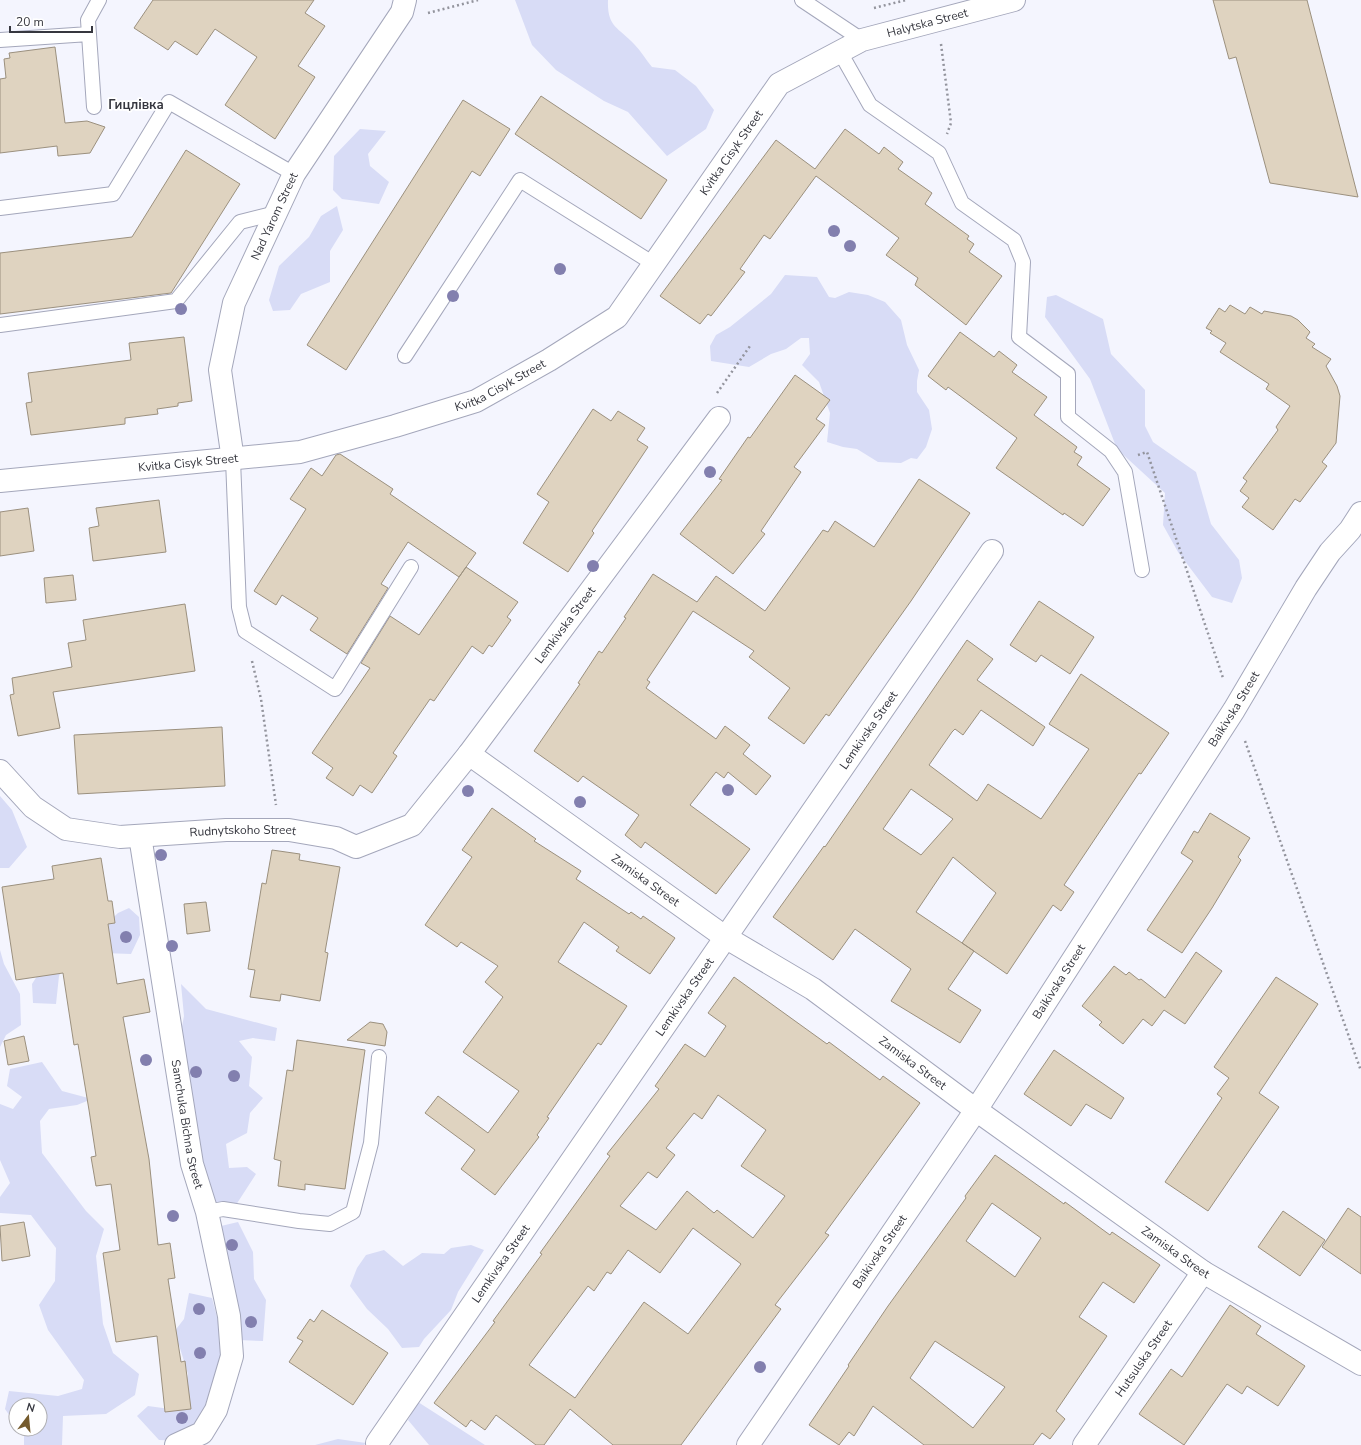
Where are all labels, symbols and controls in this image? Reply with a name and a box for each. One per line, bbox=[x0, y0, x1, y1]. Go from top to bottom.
street label: Halytska Street bbox=[885, 4, 970, 41]
scale bar bbox=[10, 8, 92, 34]
text: 20 m bbox=[16, 14, 44, 30]
district label: Гицлівка bbox=[108, 96, 164, 114]
street label: Kvitka Cisyk Street bbox=[696, 106, 767, 198]
street label: Nad Yarom Street bbox=[247, 169, 302, 263]
street label: Kvitka Cisyk Street bbox=[453, 355, 549, 415]
street label: Kvitka Cisyk Street bbox=[137, 450, 240, 476]
street label: Lemkivska Street bbox=[531, 583, 599, 667]
street label: Baikivska Street bbox=[1204, 667, 1264, 750]
street label: Lemkivska Street bbox=[836, 687, 902, 772]
street label: Rudnytskoho Street bbox=[189, 822, 298, 840]
street label: Zamiska Street bbox=[608, 850, 684, 911]
street label: Baikivska Street bbox=[1029, 940, 1089, 1022]
street label: Lemkivska Street bbox=[652, 954, 718, 1039]
street label: Zamiska Street bbox=[876, 1033, 950, 1094]
street label: Samchuka Bichna Street bbox=[168, 1058, 207, 1191]
street label: Baikivska Street bbox=[849, 1211, 911, 1292]
street label: Lemkivska Street bbox=[468, 1220, 534, 1306]
street label: Zamiska Street bbox=[1138, 1223, 1213, 1283]
street label: Hutsulska Street bbox=[1111, 1316, 1176, 1400]
north arrow bbox=[8, 1397, 48, 1437]
text: N bbox=[25, 1400, 37, 1416]

